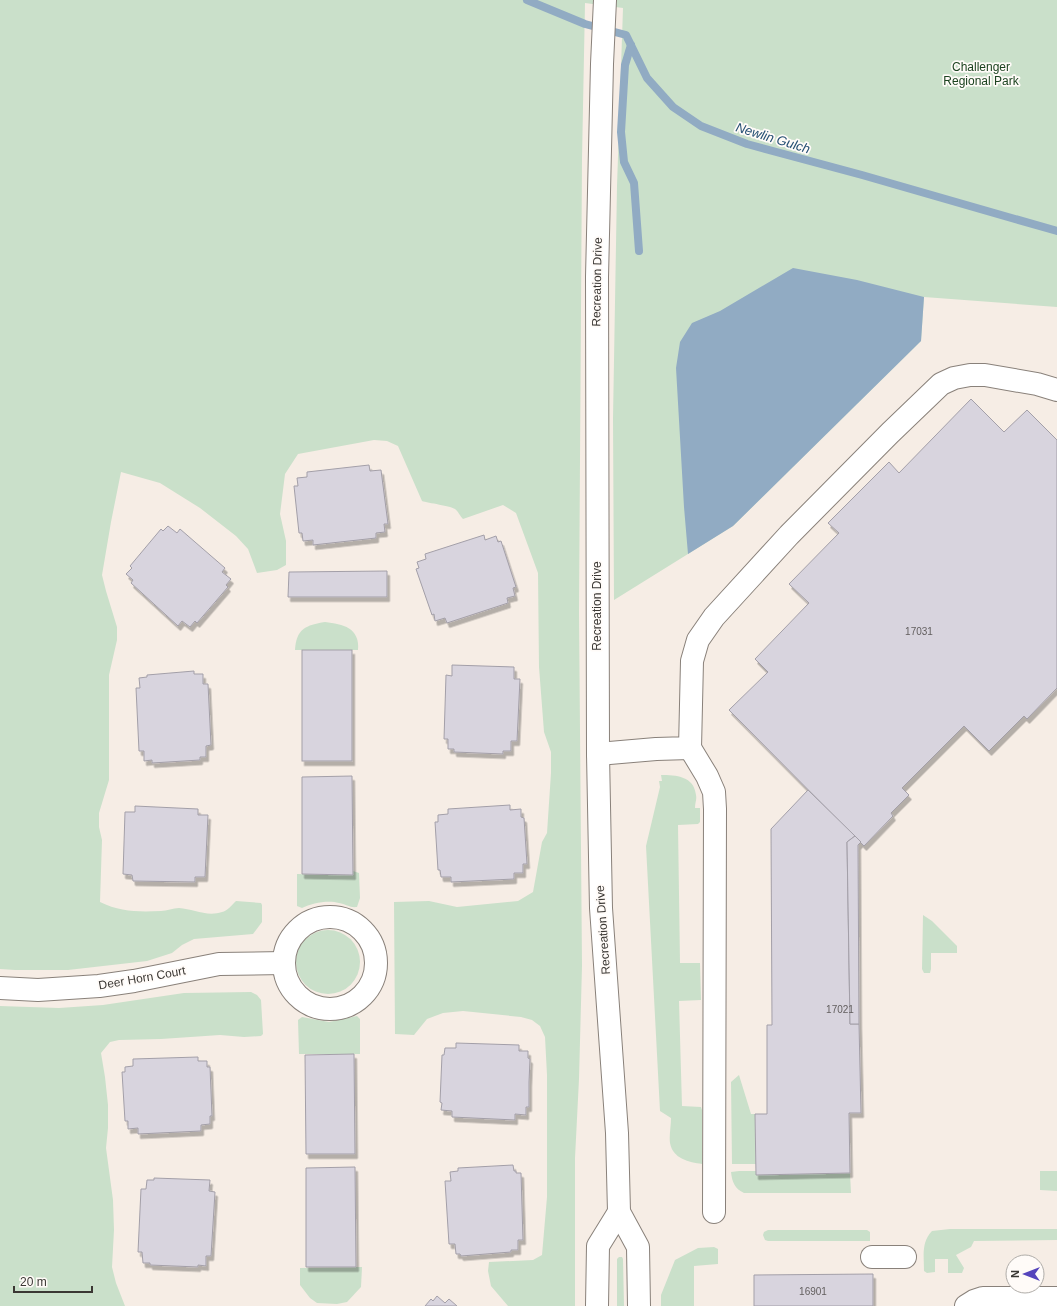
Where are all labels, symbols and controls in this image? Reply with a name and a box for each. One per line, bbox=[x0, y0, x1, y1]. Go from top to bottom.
park label: Challenger Regional Park bbox=[943, 60, 1020, 88]
water label: Newlin Gulch bbox=[734, 120, 812, 156]
street label: Recreation Drive bbox=[589, 237, 605, 327]
street label: Recreation Drive bbox=[590, 561, 604, 651]
house number: 17031 bbox=[905, 626, 933, 637]
street label: Recreation Drive bbox=[593, 885, 613, 975]
street label: Deer Horn Court bbox=[97, 963, 187, 993]
house number: 17021 bbox=[826, 1004, 854, 1015]
north arrow bbox=[1005, 1254, 1045, 1294]
scale bar bbox=[14, 1268, 92, 1294]
text: N bbox=[1009, 1270, 1021, 1278]
text: 20 m bbox=[20, 1275, 47, 1289]
house number: 16901 bbox=[799, 1286, 827, 1297]

